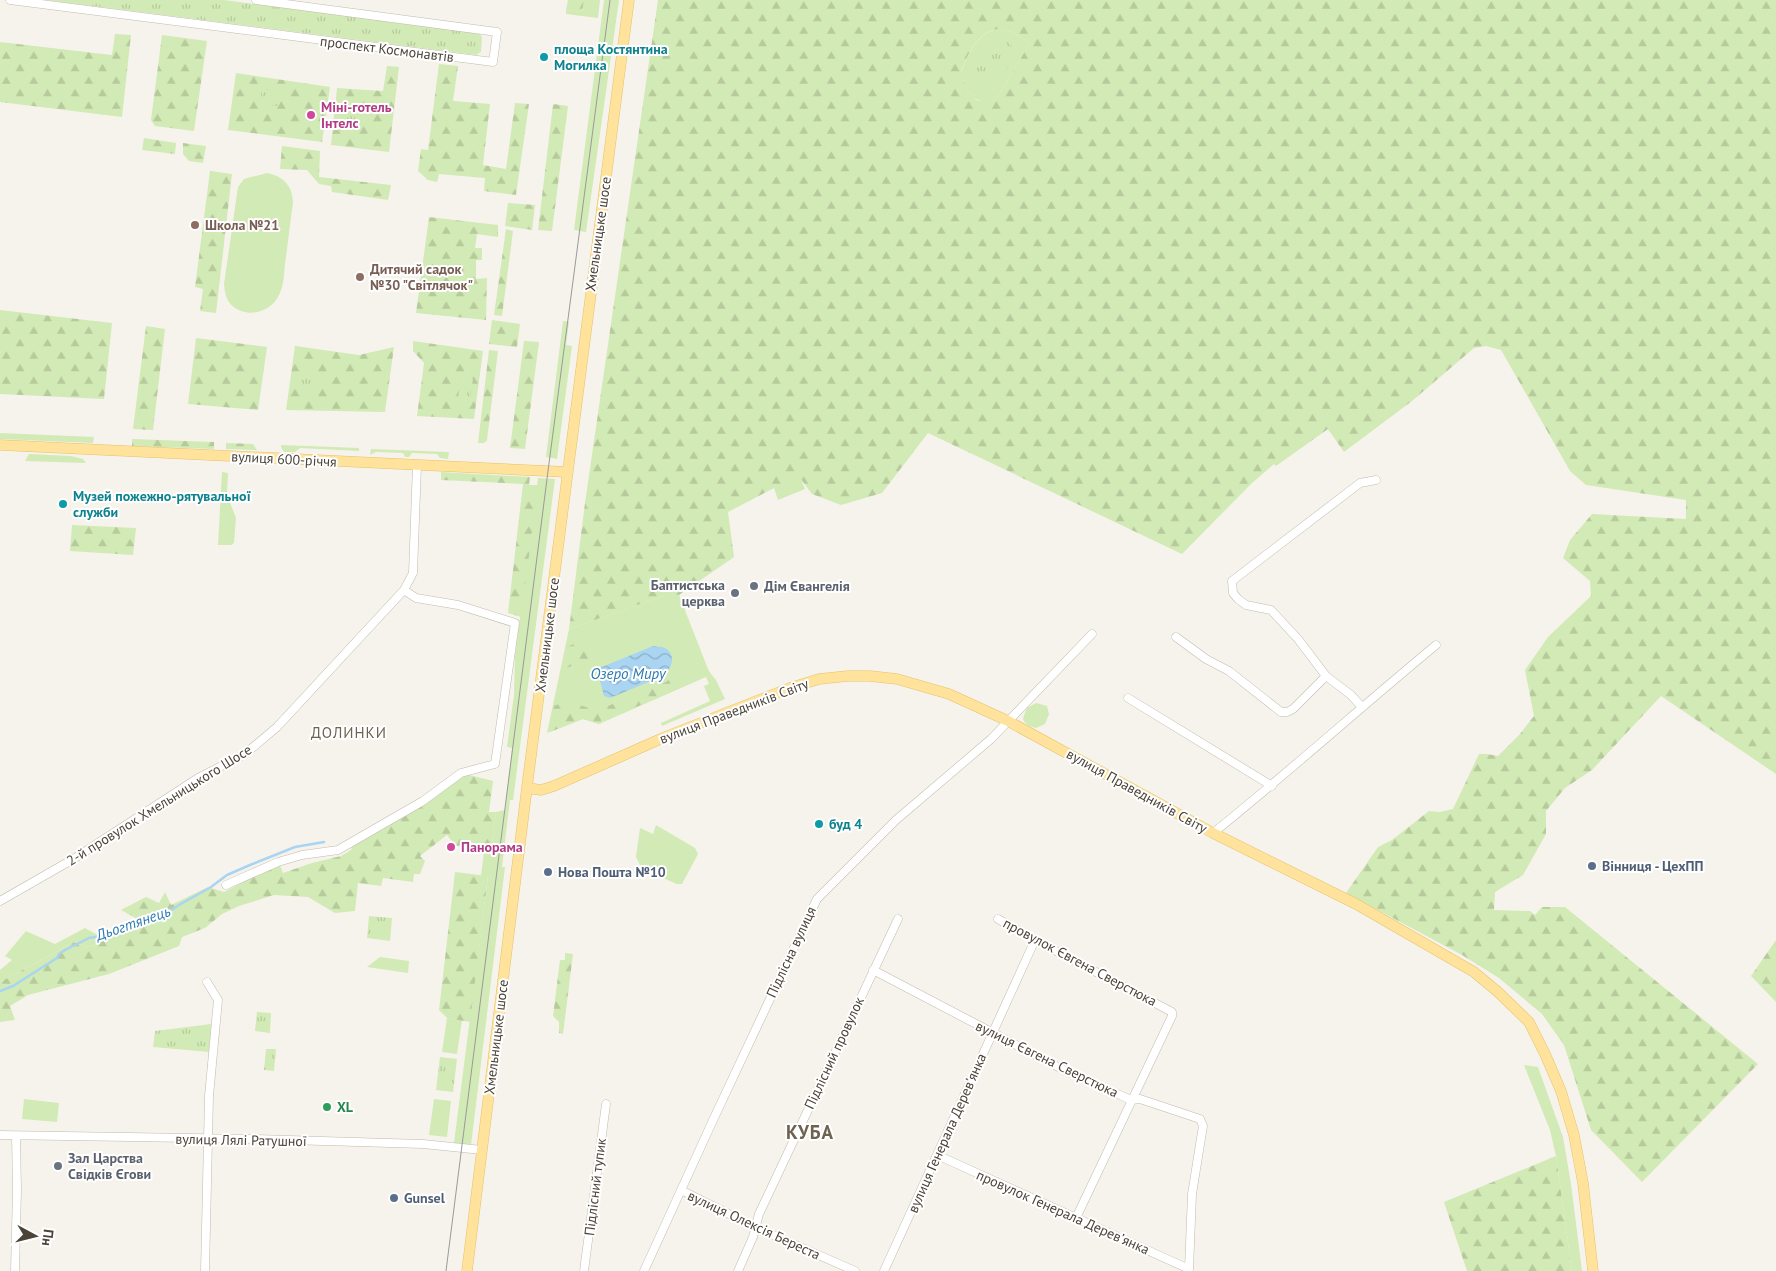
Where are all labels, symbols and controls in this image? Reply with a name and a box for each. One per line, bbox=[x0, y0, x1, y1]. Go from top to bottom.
street label: проспект Космонавтів bbox=[319, 32, 455, 66]
place label: площа Костянтина Могилка bbox=[554, 40, 668, 74]
marker: площа Костянтина Могилка bbox=[538, 51, 550, 63]
place label: Міні-готель Інтелс bbox=[321, 98, 392, 132]
marker: Міні-готель Інтелс bbox=[305, 109, 317, 121]
street label: Хмельницьке шосе bbox=[581, 175, 615, 293]
place label: Школа №21 bbox=[205, 216, 279, 234]
marker: Школа №21 bbox=[189, 219, 201, 231]
place label: Дитячий садок №30 "Світлячок" bbox=[370, 260, 473, 294]
marker: Дитячий садок №30 "Світлячок" bbox=[354, 271, 366, 283]
street label: вулиця 600-річчя bbox=[231, 447, 337, 471]
place label: Музей пожежно-рятувальної служби bbox=[73, 487, 251, 521]
marker: Музей пожежно-рятувальної служби bbox=[57, 498, 69, 510]
street label: Хмельницьке шосе bbox=[531, 576, 563, 694]
place label: Баптистська церква bbox=[651, 576, 725, 610]
place label: Дім Євангелія bbox=[764, 577, 850, 595]
marker: Дім Євангелія bbox=[748, 580, 760, 592]
marker: Баптистська церква bbox=[729, 587, 741, 599]
water label: Озеро Миру bbox=[591, 664, 667, 683]
street label: вулиця Праведників Світу bbox=[657, 674, 812, 748]
district label: ДОЛИНКИ bbox=[311, 723, 387, 742]
street label: 2-й провулок Хмельницького Шосе bbox=[63, 740, 255, 870]
street label: вулиця Праведників Світу bbox=[1063, 745, 1211, 837]
place label: буд 4 bbox=[829, 815, 862, 833]
marker: буд 4 bbox=[813, 818, 825, 830]
place label: Панорама bbox=[461, 838, 523, 856]
marker: Панорама bbox=[445, 841, 457, 853]
place label: Вінниця - ЦехПП bbox=[1602, 857, 1704, 875]
marker: Вінниця - ЦехПП bbox=[1586, 860, 1598, 872]
place label: Нова Пошта №10 bbox=[558, 863, 666, 881]
marker: Нова Пошта №10 bbox=[542, 866, 554, 878]
water label: Дьогтянець bbox=[92, 901, 173, 945]
street label: Підлісна вулиця bbox=[762, 903, 820, 1001]
street label: провулок Євгена Сверстюка bbox=[1000, 914, 1160, 1010]
street label: Хмельницьке шосе bbox=[480, 978, 512, 1096]
street label: Підлісний провулок bbox=[800, 994, 868, 1112]
street label: вулиця Євгена Сверстюка bbox=[973, 1017, 1121, 1101]
street label: вулиця Генерала Деревʼянка bbox=[904, 1050, 990, 1216]
place label: XL bbox=[337, 1098, 354, 1116]
marker: XL bbox=[321, 1101, 333, 1113]
district label: КУБА bbox=[786, 1120, 834, 1144]
street label: вулиця Лялі Ратушної bbox=[175, 1130, 307, 1150]
street label: Підлісний тупик bbox=[580, 1137, 610, 1237]
place label: Зал Царства Свідків Єгови bbox=[68, 1149, 151, 1183]
marker: Зал Царства Свідків Єгови bbox=[52, 1160, 64, 1172]
street label: провулок Генерала Деревʼянка bbox=[974, 1166, 1152, 1258]
street label: вулиця Олексія Береста bbox=[685, 1186, 823, 1264]
place label: Gunsel bbox=[404, 1189, 446, 1207]
marker: Gunsel bbox=[388, 1192, 400, 1204]
north arrow bbox=[10, 1211, 60, 1261]
text: Пн bbox=[38, 1228, 58, 1247]

